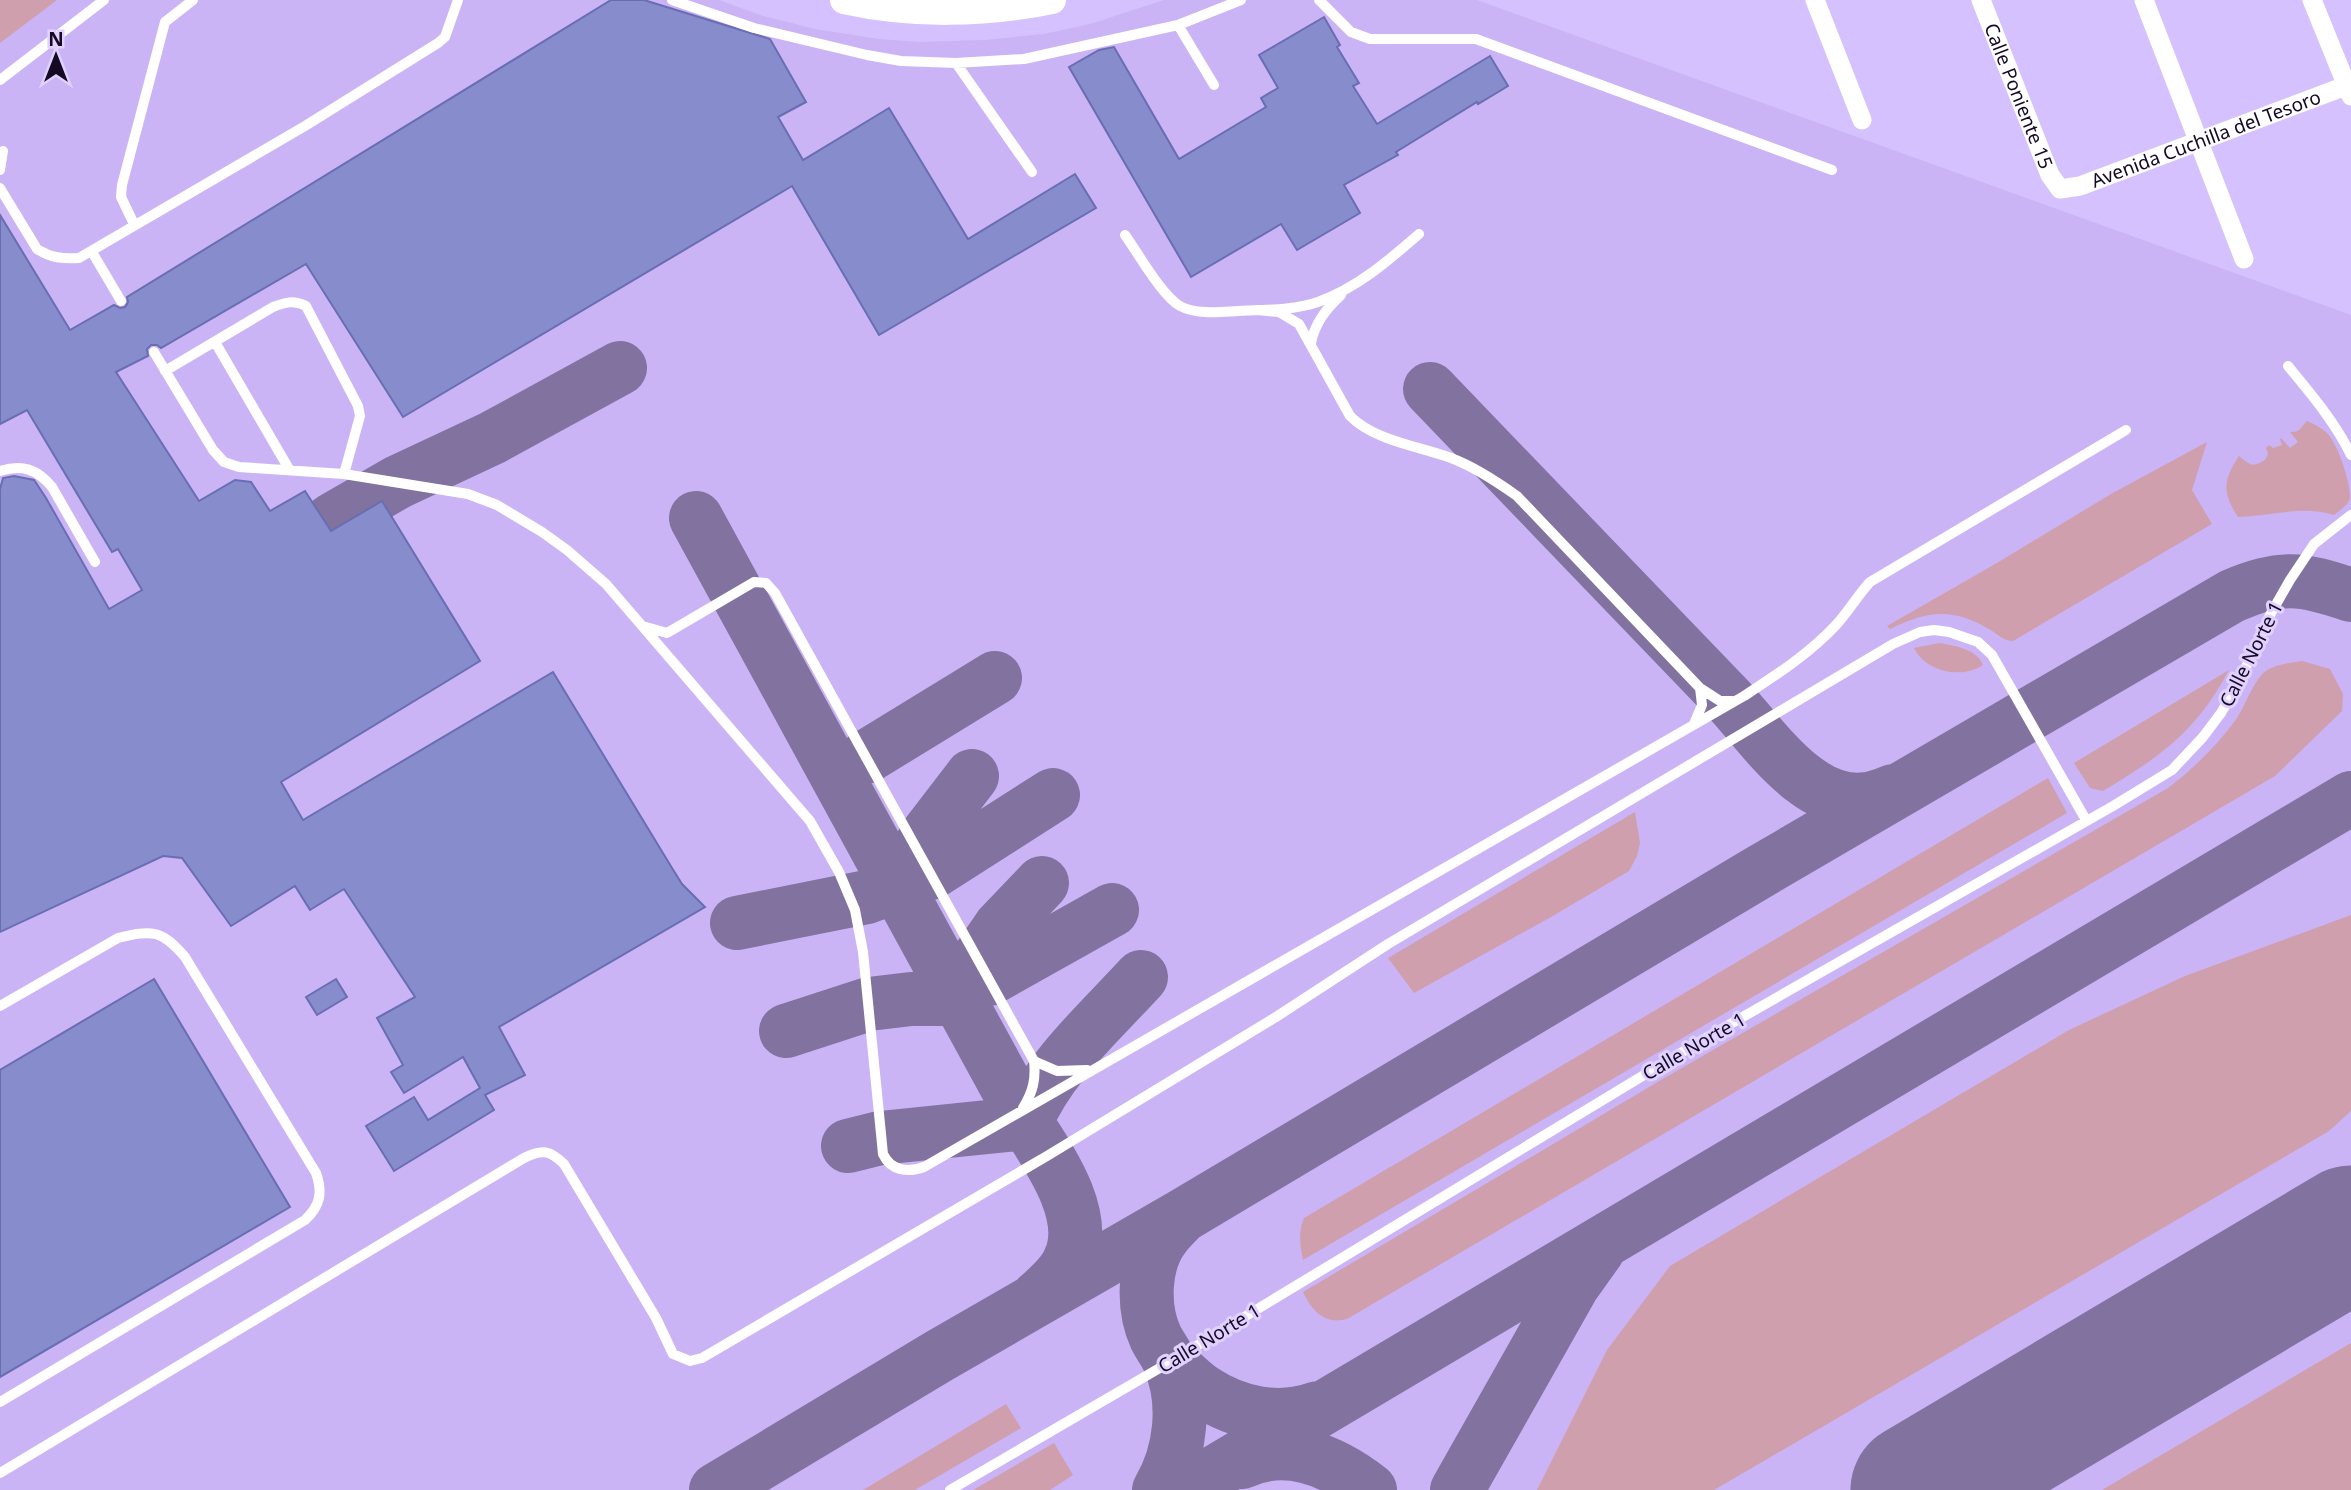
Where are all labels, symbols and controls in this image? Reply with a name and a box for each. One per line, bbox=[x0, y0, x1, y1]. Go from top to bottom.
street label: Calle Poniente 15 bbox=[1978, 19, 2059, 172]
north arrow bbox=[21, 21, 91, 91]
text: N bbox=[48, 26, 64, 52]
street label: Avenida Cuchilla del Tesoro bbox=[2087, 84, 2324, 194]
street label: Calle Norte 1 bbox=[2213, 597, 2289, 711]
street label: Calle Norte 1 bbox=[1638, 1006, 1750, 1086]
street label: Calle Norte 1 bbox=[1153, 1297, 1265, 1379]

